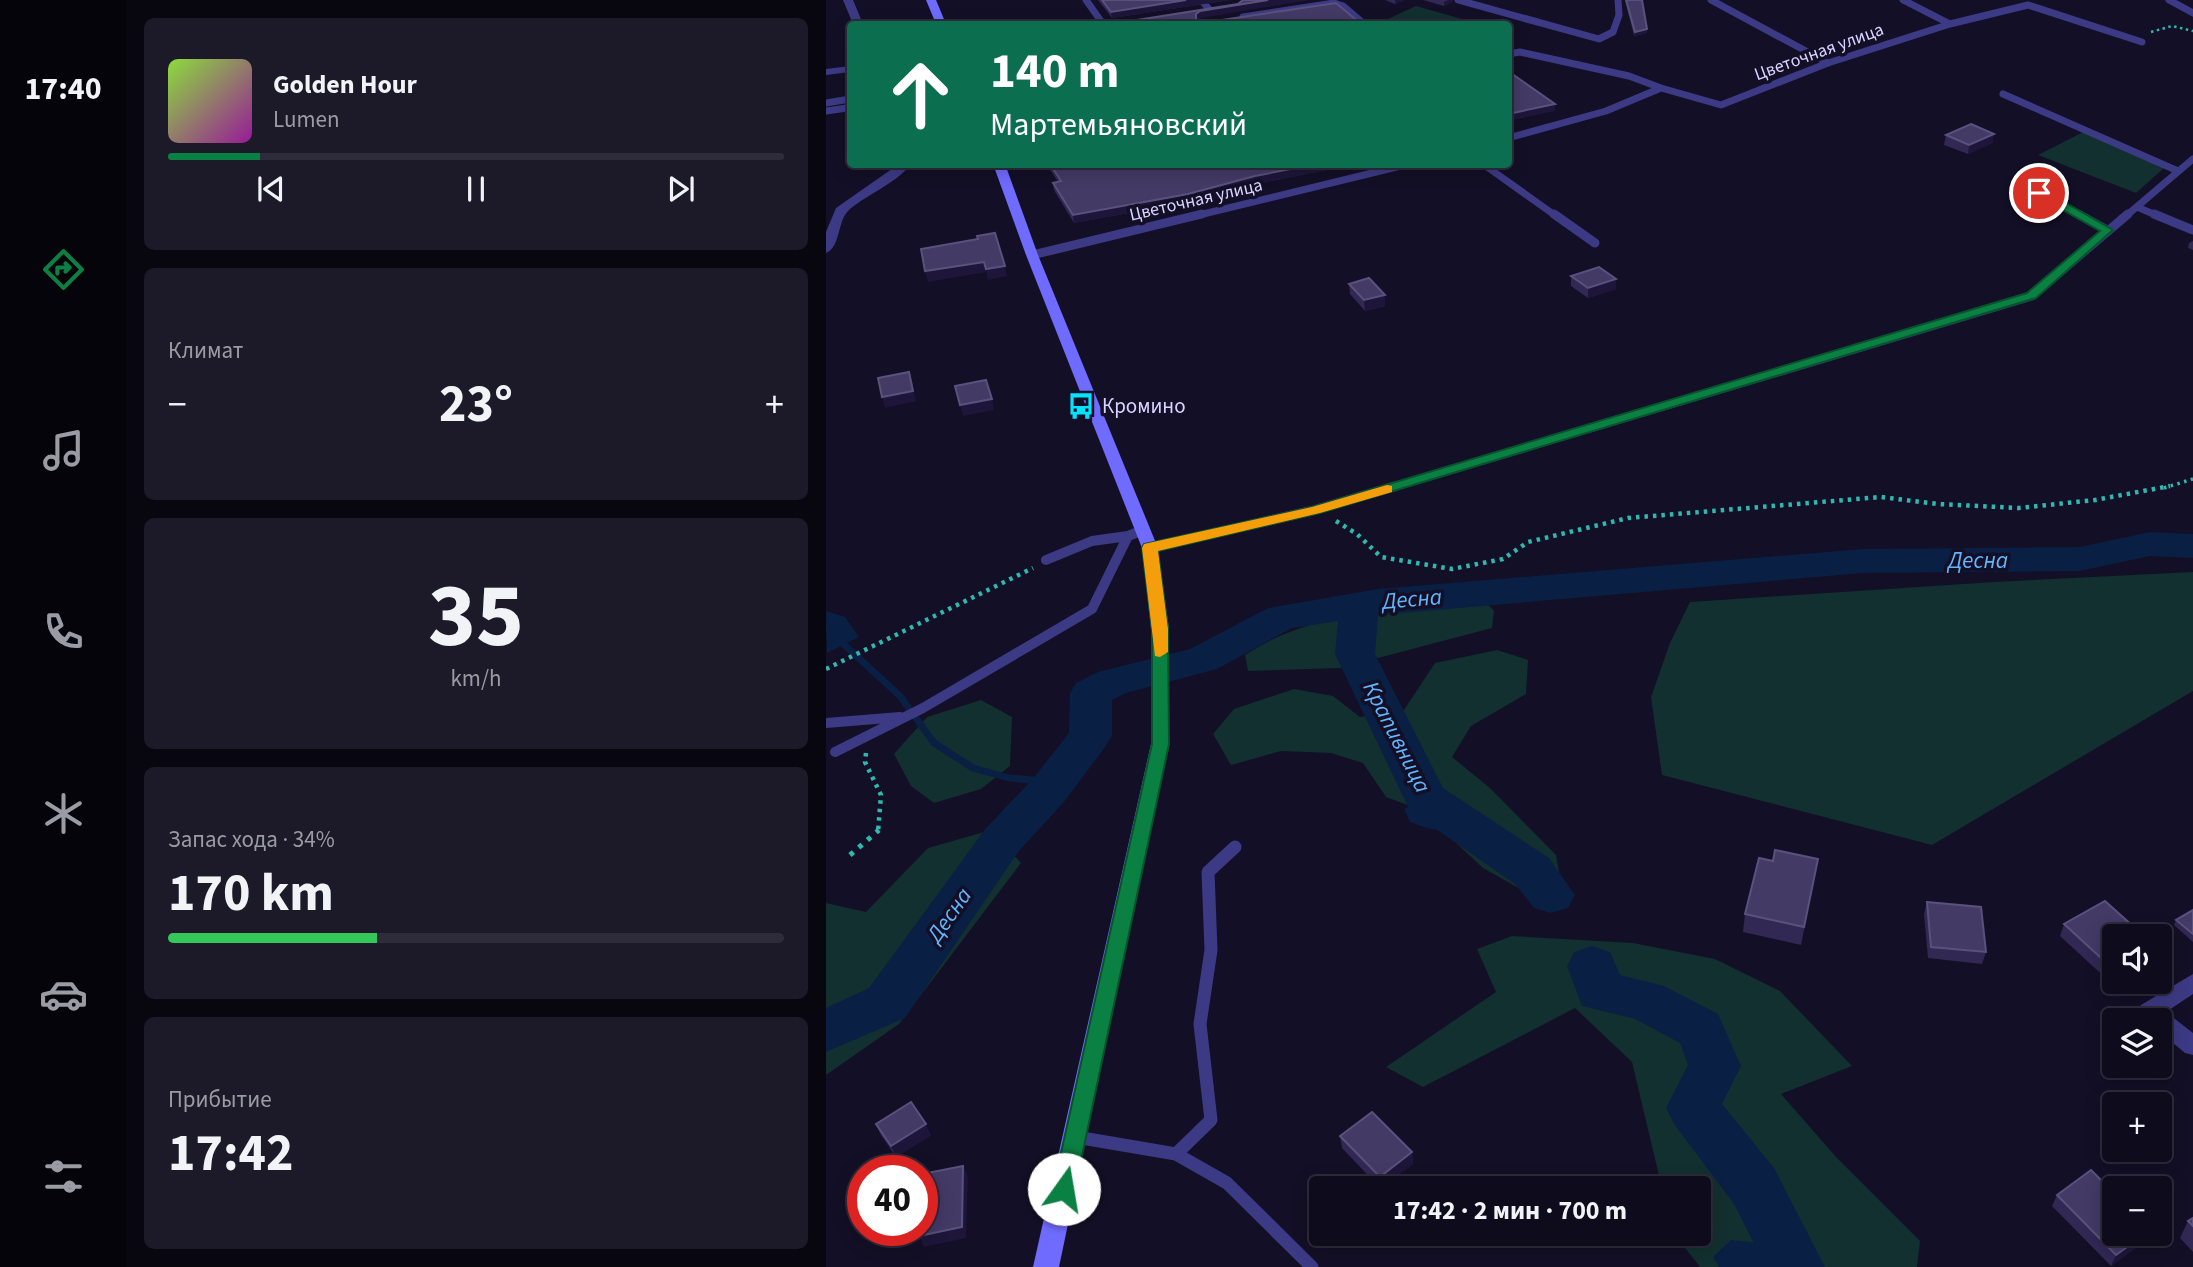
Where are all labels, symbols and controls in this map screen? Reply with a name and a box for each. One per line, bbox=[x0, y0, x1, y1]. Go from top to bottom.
street label: Цветочная улица bbox=[1751, 17, 1887, 87]
text: 140 m bbox=[990, 37, 1119, 107]
icon: ahead bbox=[875, 49, 966, 140]
text: 17:40 bbox=[24, 66, 102, 112]
text: Golden Hour bbox=[273, 66, 417, 103]
text: Мартемьяновский bbox=[990, 102, 1247, 148]
text: Lumen bbox=[273, 103, 340, 136]
pin bbox=[2009, 163, 2069, 223]
icon: previous bbox=[252, 170, 290, 208]
icon: pause bbox=[457, 170, 495, 208]
icon: next bbox=[662, 170, 700, 208]
street label: Цветочная улица bbox=[1127, 173, 1265, 227]
icon: arrive bbox=[2020, 174, 2058, 212]
icon: directions bbox=[39, 245, 88, 294]
text: Климат bbox=[168, 334, 243, 367]
text: 23° bbox=[439, 368, 513, 442]
text: − bbox=[168, 378, 187, 432]
text: + bbox=[765, 378, 784, 432]
bus stop icon: Кромино bbox=[1066, 391, 1096, 421]
place label: Кромино bbox=[1102, 391, 1186, 421]
icon: music bbox=[39, 426, 88, 475]
water label: Десна bbox=[1946, 544, 2008, 577]
text: 35 bbox=[428, 552, 524, 681]
water label: Десна bbox=[1379, 580, 1443, 618]
icon: phone bbox=[39, 607, 88, 656]
text: km/h bbox=[450, 662, 502, 695]
water label: Крапивница bbox=[1355, 675, 1439, 799]
icon: climate bbox=[39, 789, 88, 838]
text: Запас хода · 34% bbox=[168, 823, 335, 856]
text: 170 km bbox=[168, 857, 334, 931]
water label: Десна bbox=[917, 881, 980, 951]
map controls bbox=[2102, 924, 2172, 1246]
button: sound bbox=[2102, 924, 2172, 994]
icon: car bbox=[39, 970, 88, 1019]
button: layers bbox=[2102, 1008, 2172, 1078]
text: Прибытие bbox=[168, 1083, 272, 1116]
button: + bbox=[2102, 1092, 2172, 1162]
text: 17:42 bbox=[168, 1117, 293, 1191]
icon: filters bbox=[39, 1152, 88, 1201]
position arrow bbox=[1027, 1152, 1101, 1226]
speed limit sign: 40 bbox=[847, 1155, 938, 1246]
button: − bbox=[2102, 1176, 2172, 1246]
text: 17:42 · 2 мин · 700 m bbox=[1393, 1192, 1627, 1229]

